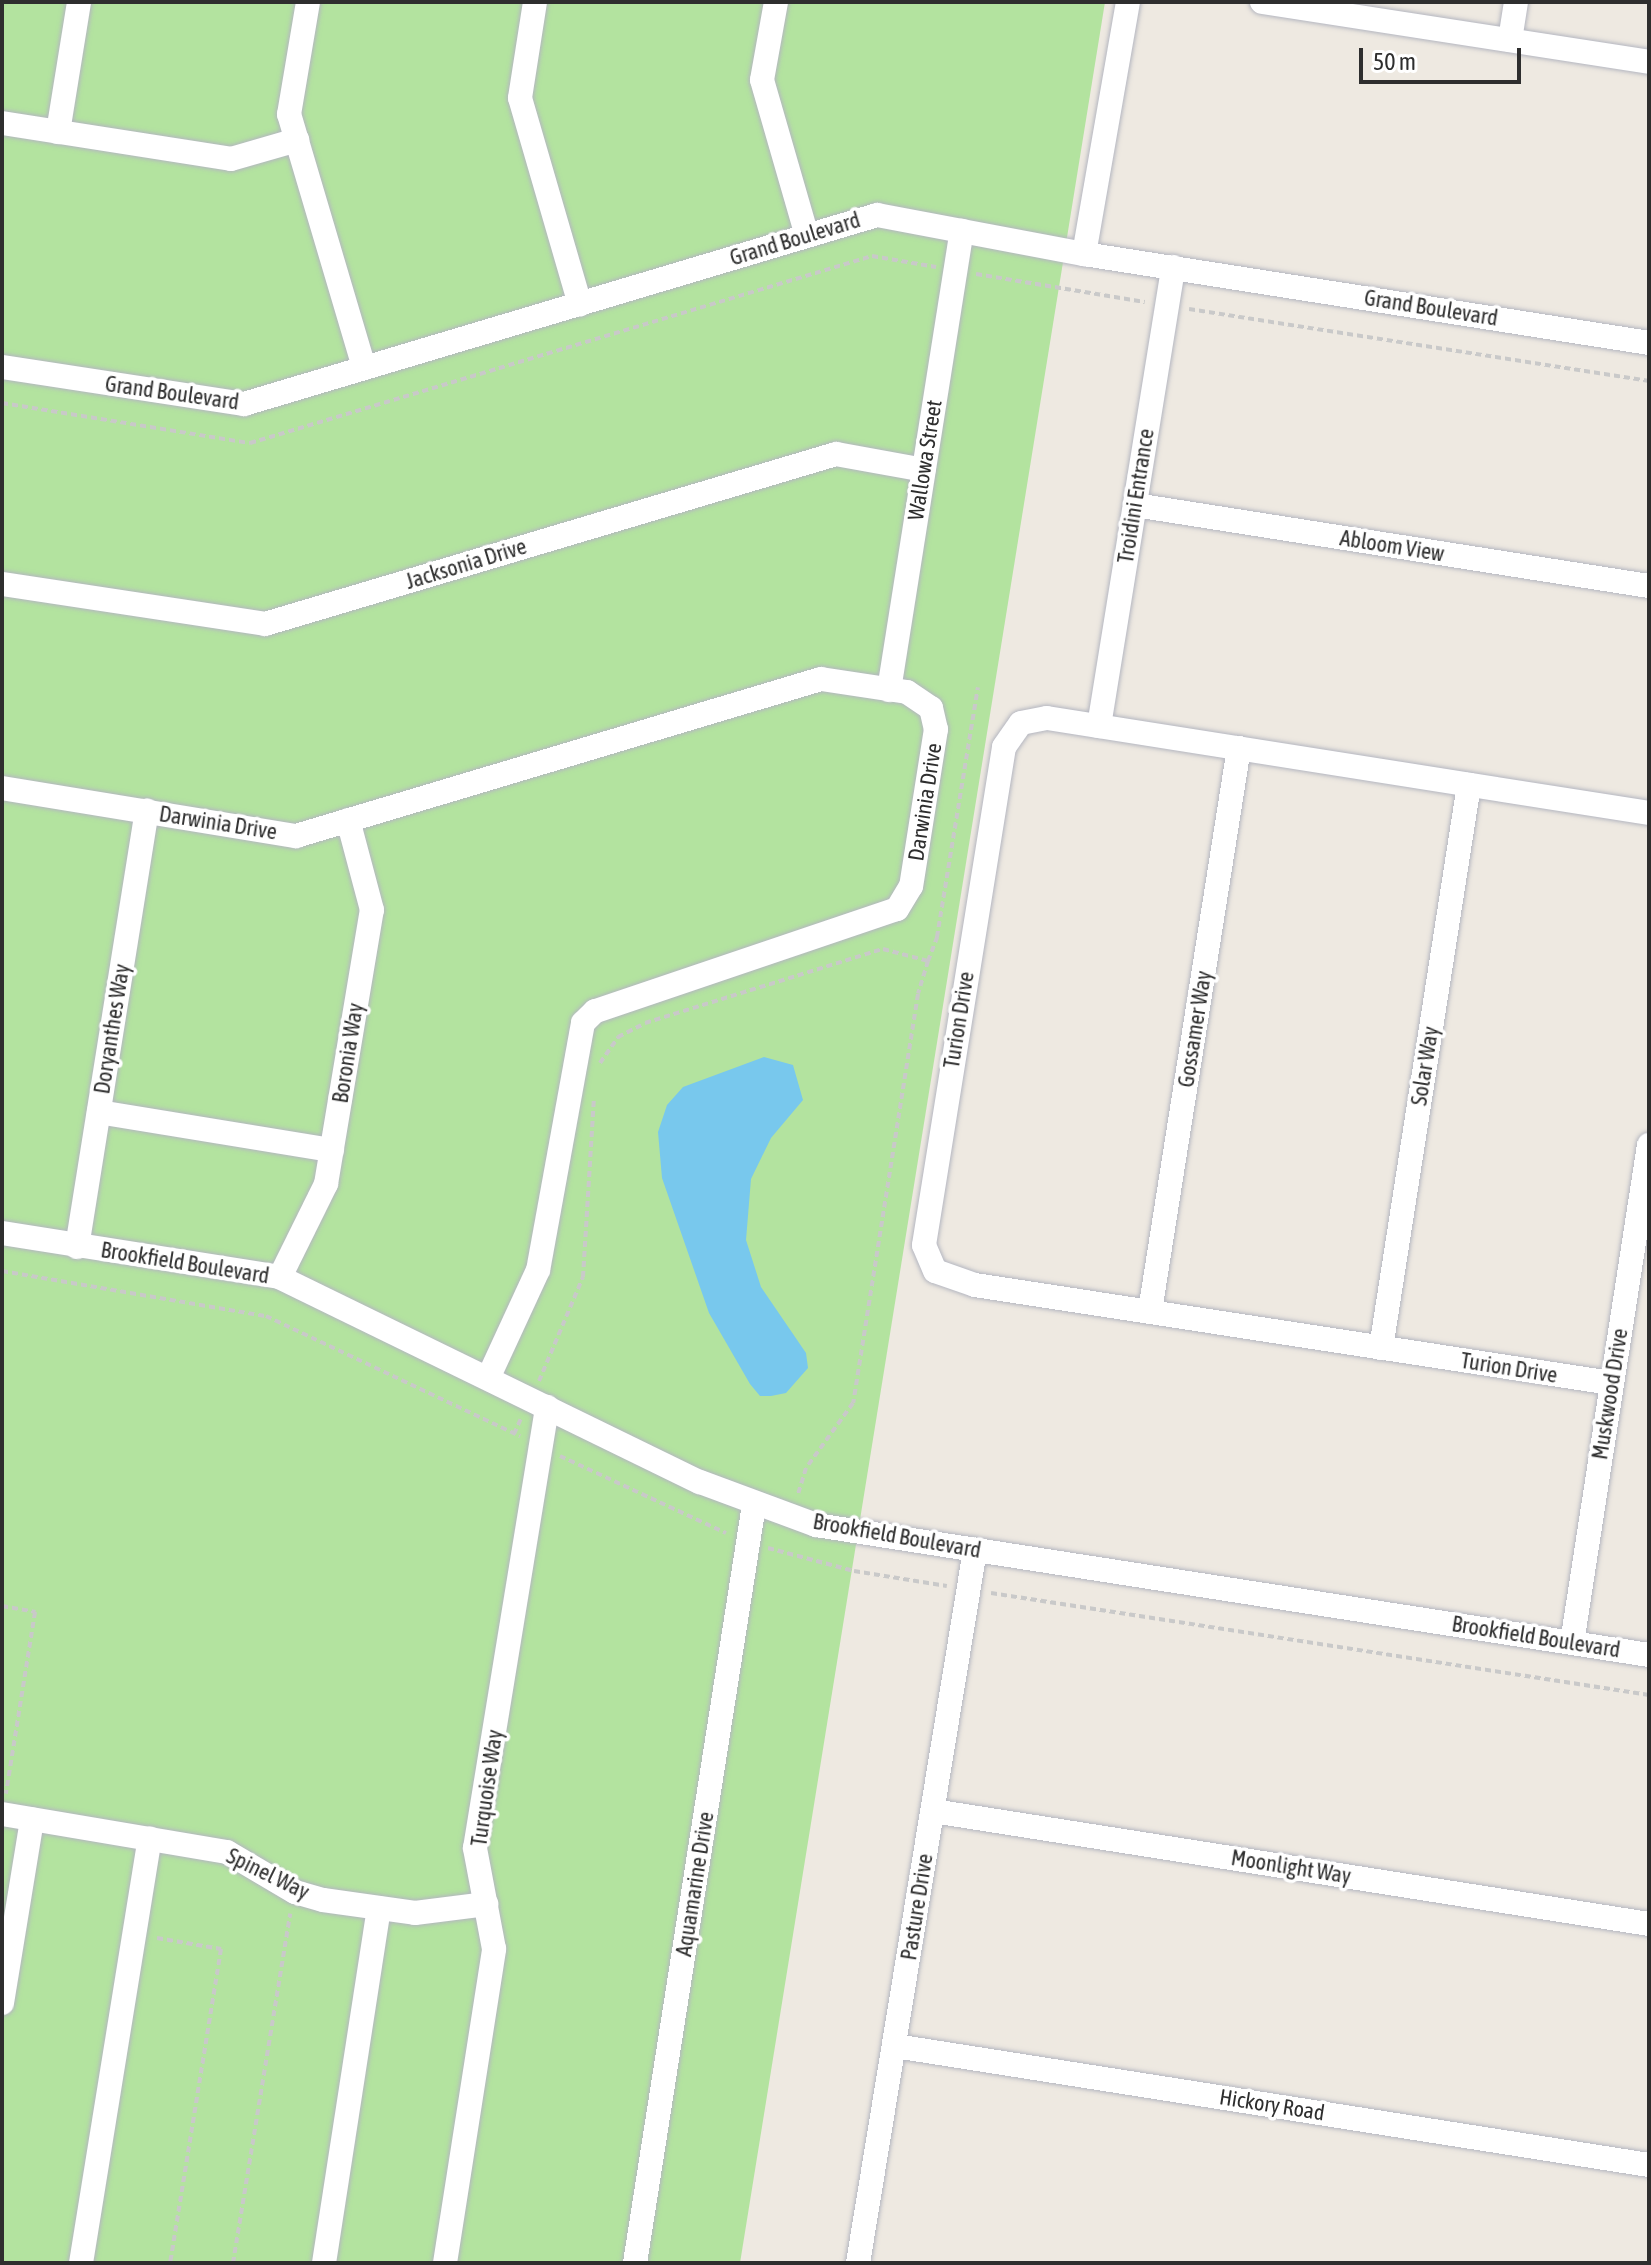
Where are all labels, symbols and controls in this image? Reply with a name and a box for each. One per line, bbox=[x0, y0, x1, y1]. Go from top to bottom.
scale bar bbox=[1363, 32, 1525, 82]
text: 50 m bbox=[1373, 48, 1416, 75]
street label: Grand Boulevard bbox=[727, 207, 863, 271]
street label: Grand Boulevard bbox=[1362, 284, 1500, 332]
street label: Grand Boulevard bbox=[103, 371, 241, 415]
street label: Wallowa Street bbox=[902, 398, 948, 522]
street label: Troidini Entrance bbox=[1112, 427, 1160, 565]
street label: Abloom View bbox=[1338, 525, 1446, 567]
street label: Jacksonia Drive bbox=[402, 533, 530, 595]
street label: Darwinia Drive bbox=[903, 741, 947, 863]
street label: Darwinia Drive bbox=[157, 801, 279, 845]
street label: Doryanthes Way bbox=[89, 962, 135, 1096]
street label: Gossamer Way bbox=[1173, 969, 1217, 1089]
street label: Turion Drive bbox=[938, 970, 980, 1070]
street label: Boronia Way bbox=[327, 1001, 369, 1105]
street label: Solar Way bbox=[1406, 1025, 1444, 1107]
street label: Brookfield Boulevard bbox=[99, 1237, 271, 1289]
street label: Muskwood Drive bbox=[1587, 1326, 1633, 1462]
street label: Turion Drive bbox=[1459, 1347, 1559, 1389]
street label: Brookfield Boulevard bbox=[811, 1508, 983, 1564]
street label: Brookfield Boulevard bbox=[1450, 1611, 1622, 1663]
street label: Turquoise Way bbox=[466, 1728, 508, 1848]
street label: Aquamarine Drive bbox=[671, 1810, 719, 1958]
street label: Spinel Way bbox=[222, 1843, 314, 1905]
street label: Moonlight Way bbox=[1229, 1844, 1353, 1890]
street label: Pasture Drive bbox=[896, 1852, 938, 1962]
street label: Hickory Road bbox=[1218, 2084, 1326, 2126]

